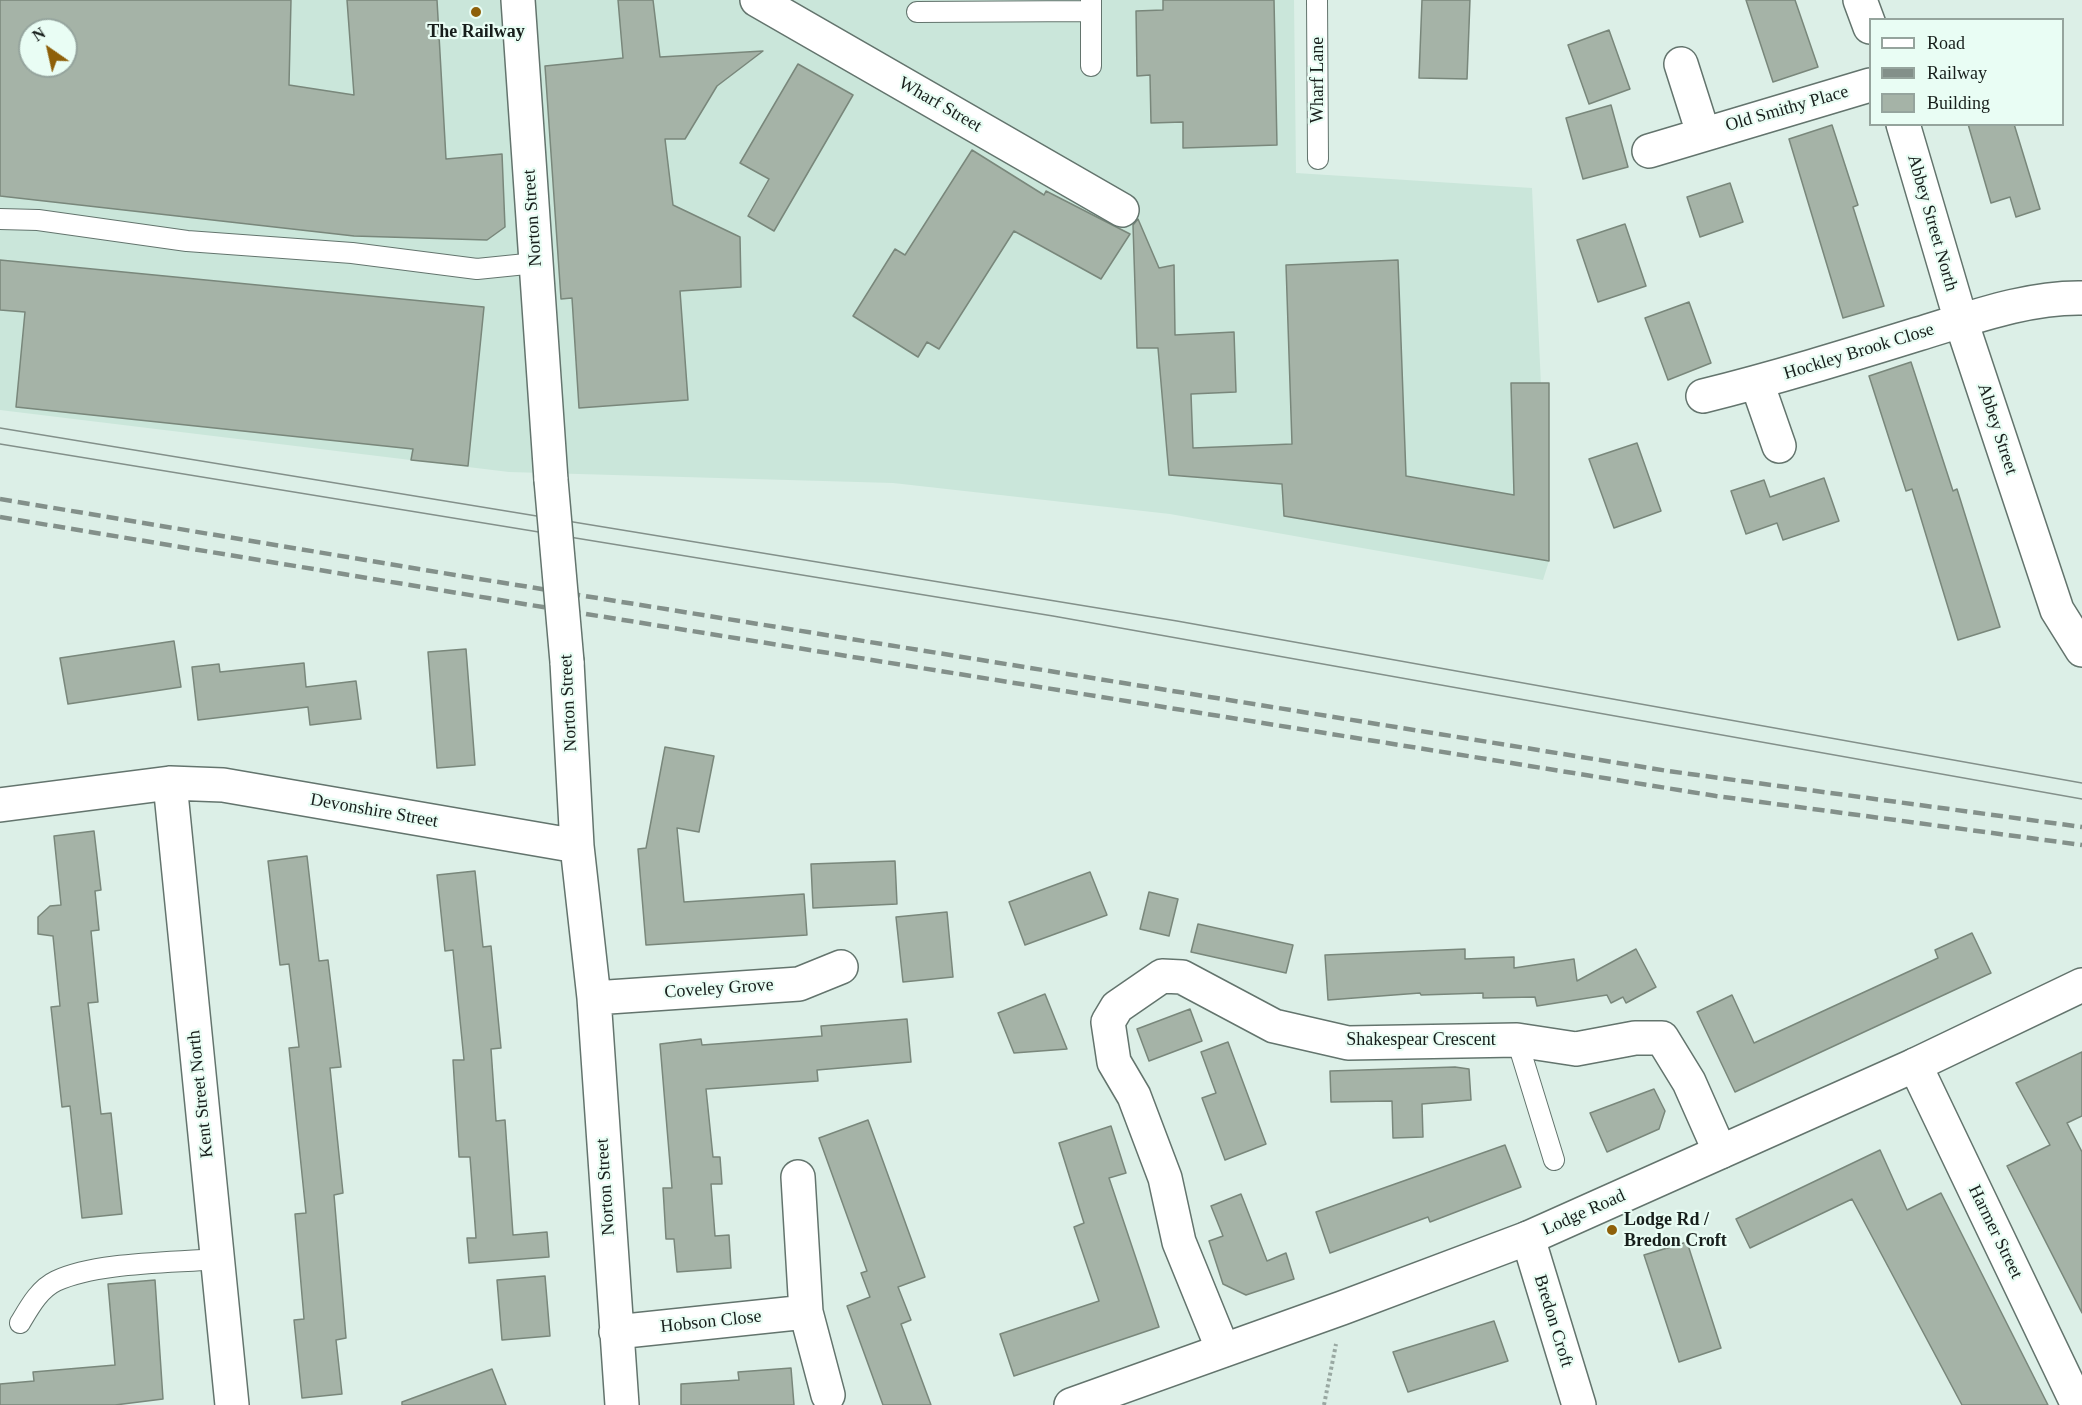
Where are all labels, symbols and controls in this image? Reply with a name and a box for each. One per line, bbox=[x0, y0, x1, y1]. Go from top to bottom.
marker: The Railway bbox=[469, 5, 483, 19]
north arrow bbox=[18, 18, 78, 78]
legend bbox=[1869, 18, 2064, 126]
place label: The Railway bbox=[427, 21, 525, 43]
text: N bbox=[29, 24, 48, 45]
text: Road bbox=[1927, 33, 1965, 53]
street label: Wharf Lane bbox=[1307, 37, 1329, 123]
text: Railway bbox=[1927, 63, 1987, 83]
street label: Wharf Street bbox=[895, 73, 985, 137]
street label: Old Smithy Place bbox=[1723, 81, 1851, 137]
text: Building bbox=[1927, 93, 1990, 113]
street label: Abbey Street North bbox=[1902, 152, 1962, 294]
street label: Norton Street bbox=[519, 169, 547, 267]
street label: Hockley Brook Close bbox=[1781, 319, 1937, 385]
street label: Abbey Street bbox=[1972, 381, 2022, 477]
street label: Norton Street bbox=[556, 654, 582, 752]
street label: Devonshire Street bbox=[308, 789, 440, 833]
street label: Coveley Grove bbox=[664, 974, 774, 1004]
street label: Kent Street North bbox=[184, 1029, 218, 1159]
street label: Shakespear Crescent bbox=[1346, 1029, 1496, 1051]
street label: Norton Street bbox=[592, 1138, 620, 1236]
street label: Harmer Street bbox=[1963, 1182, 2027, 1282]
street label: Lodge Road bbox=[1539, 1185, 1629, 1241]
place label: Lodge Rd / Bredon Croft bbox=[1624, 1209, 1727, 1252]
marker: Lodge Rd / Bredon Croft bbox=[1605, 1223, 1619, 1237]
street label: Bredon Croft bbox=[1529, 1272, 1577, 1370]
street label: Hobson Close bbox=[659, 1306, 763, 1338]

